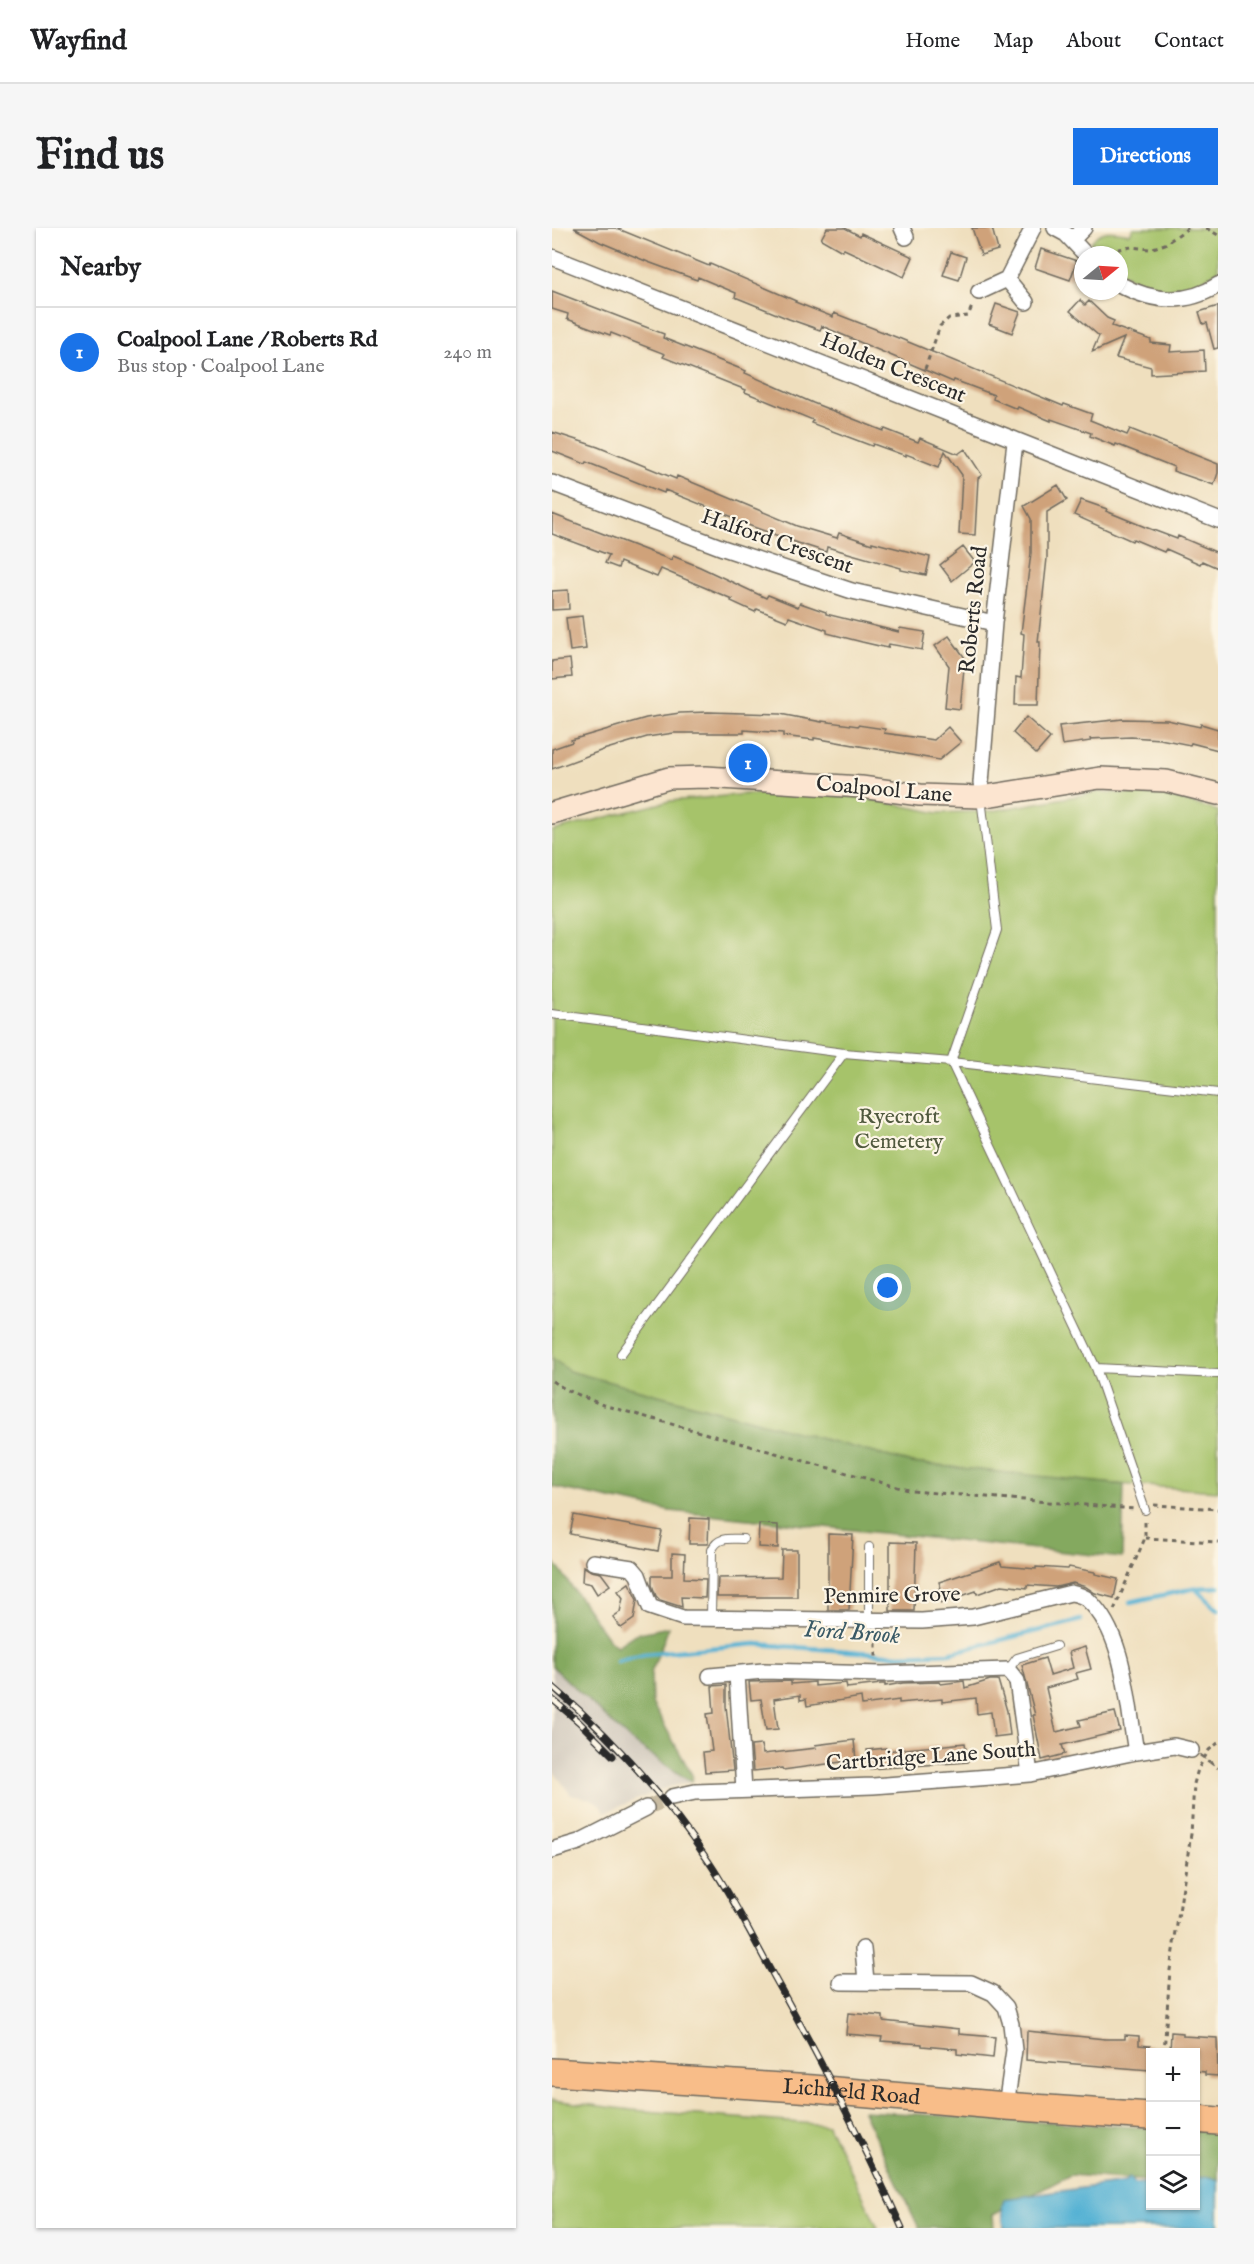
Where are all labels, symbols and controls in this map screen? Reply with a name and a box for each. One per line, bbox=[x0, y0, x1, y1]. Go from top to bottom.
text: Wayfind bbox=[30, 24, 127, 59]
text: Home bbox=[905, 28, 960, 55]
text: Map bbox=[993, 28, 1033, 55]
text: About bbox=[1066, 28, 1121, 55]
text: Contact bbox=[1154, 28, 1224, 55]
button: Directions bbox=[1073, 128, 1218, 185]
text: Find us bbox=[36, 130, 164, 183]
north arrow bbox=[1074, 246, 1128, 300]
text: Nearby bbox=[60, 251, 141, 284]
text: Coalpool Lane / Roberts Rd bbox=[117, 326, 377, 354]
street label: Holden Crescent bbox=[816, 326, 970, 410]
text: 1 bbox=[76, 340, 83, 365]
text: 240 m bbox=[443, 340, 492, 365]
text: Bus stop · Coalpool Lane bbox=[117, 354, 325, 379]
street label: Halford Crescent bbox=[697, 503, 857, 581]
street label: Roberts Road bbox=[953, 545, 995, 675]
pin: 1 bbox=[728, 740, 768, 786]
street label: Coalpool Lane bbox=[815, 770, 953, 810]
park label: Ryecroft Cemetery bbox=[854, 1103, 944, 1156]
your location bbox=[873, 1273, 902, 1302]
street label: Penmire Grove bbox=[823, 1581, 961, 1611]
water label: Ford Brook bbox=[803, 1614, 901, 1652]
street label: Cartbridge Lane South bbox=[825, 1736, 1037, 1778]
map controls bbox=[1146, 2048, 1200, 2210]
button: + bbox=[1146, 2048, 1200, 2102]
street label: Lichfield Road bbox=[782, 2073, 921, 2112]
button: − bbox=[1146, 2102, 1200, 2156]
button: layers bbox=[1146, 2156, 1200, 2210]

